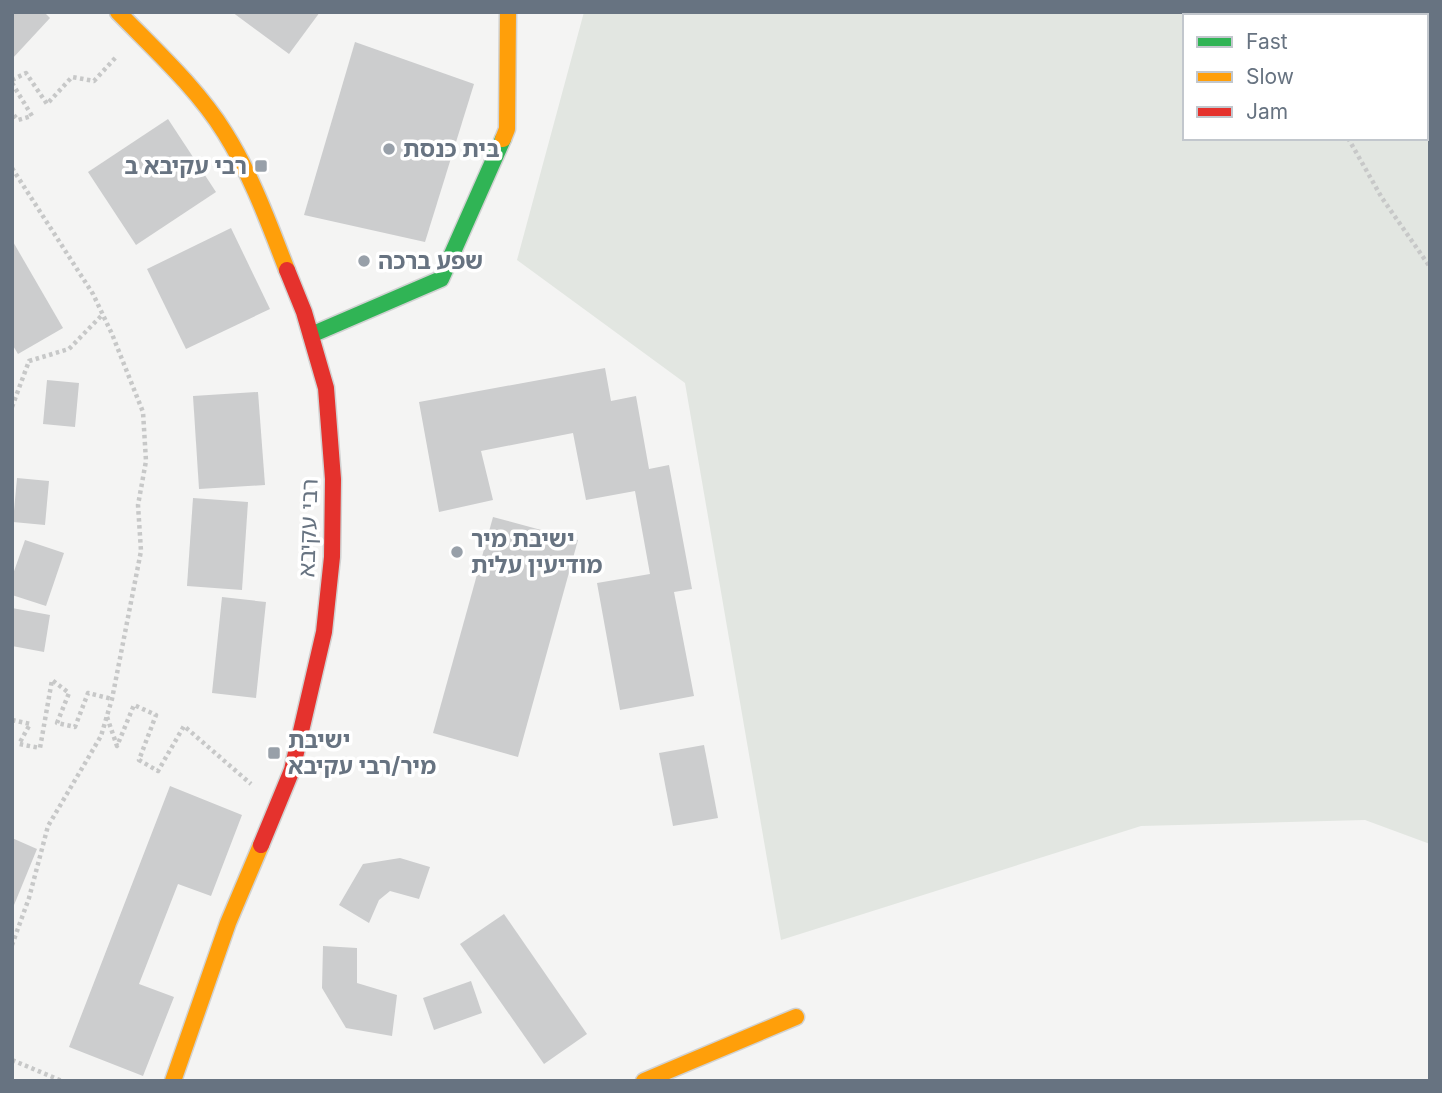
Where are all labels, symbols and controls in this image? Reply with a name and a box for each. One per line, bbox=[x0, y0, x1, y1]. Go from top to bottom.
legend bbox=[1183, 14, 1428, 140]
text: Fast bbox=[1246, 29, 1288, 54]
text: Slow bbox=[1246, 64, 1294, 89]
text: Jam bbox=[1246, 99, 1288, 124]
place label: בית כנסת bbox=[403, 135, 500, 163]
marker: בית כנסת bbox=[381, 141, 397, 157]
place label: רבי עקיבא ב bbox=[125, 152, 247, 180]
marker: רבי עקיבא ב bbox=[253, 158, 269, 174]
place label: שפע ברכה bbox=[378, 247, 483, 275]
marker: שפע ברכה bbox=[356, 253, 372, 269]
street label: רבי עקיבא bbox=[292, 478, 324, 578]
place label: ישיבת מיר מודיעין עלית bbox=[471, 525, 603, 579]
marker: ישיבת מיר מודיעין עלית bbox=[449, 544, 465, 560]
place label: ישיבת מיר/רבי עקיבא bbox=[288, 726, 436, 780]
marker: ישיבת מיר/רבי עקיבא bbox=[266, 745, 282, 761]

